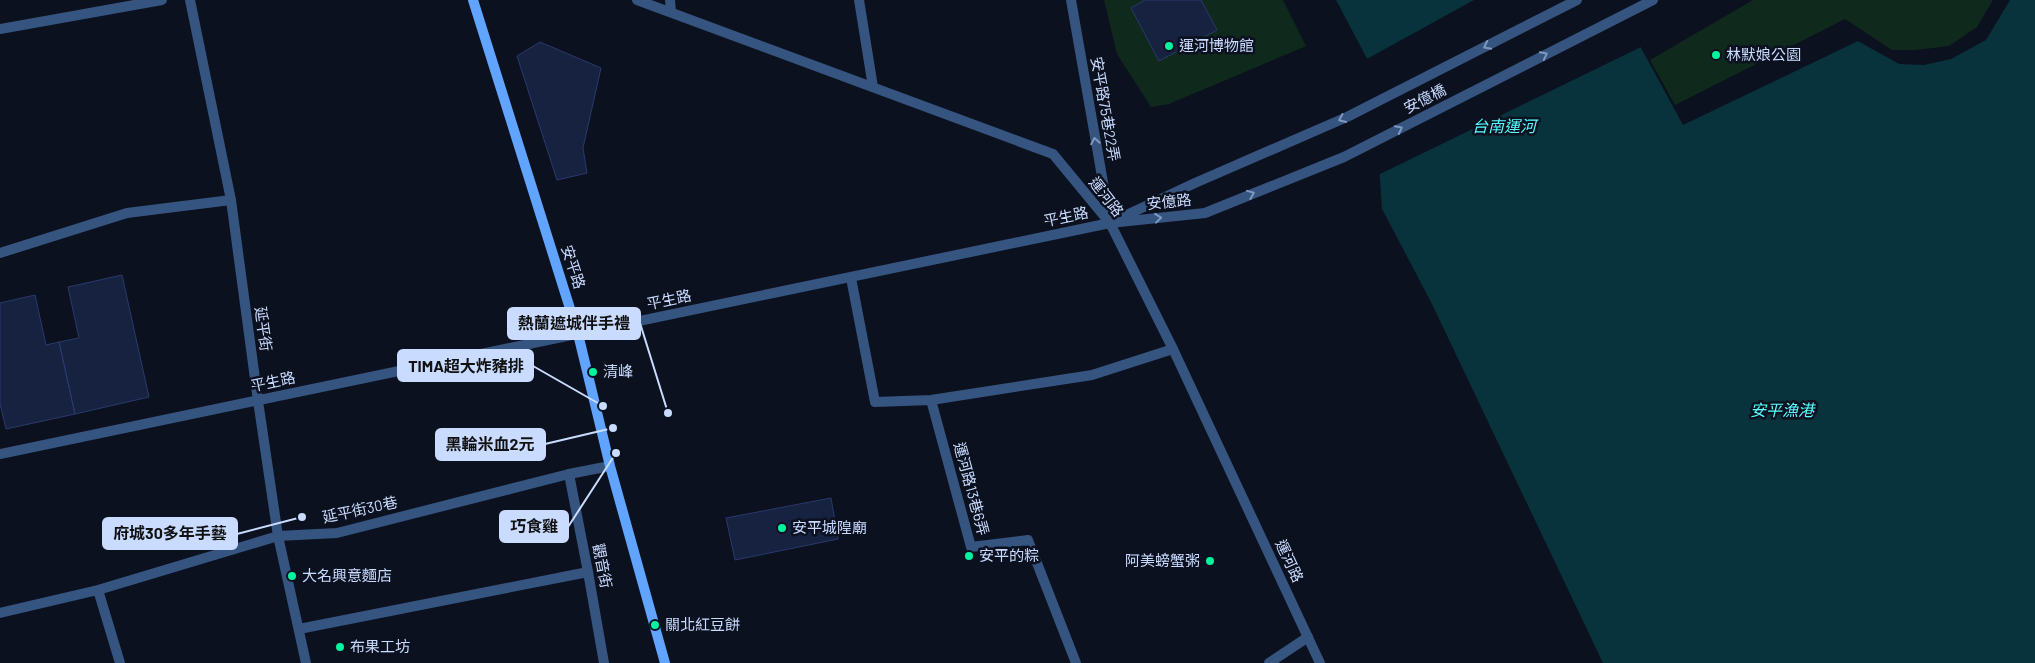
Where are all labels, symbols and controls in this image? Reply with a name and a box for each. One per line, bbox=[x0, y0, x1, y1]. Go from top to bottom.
place label: 運河博物館 bbox=[1179, 36, 1254, 54]
marker: 運河博物館 bbox=[1163, 40, 1175, 52]
one-way arrow bbox=[1483, 40, 1492, 50]
place label: 林默娘公園 bbox=[1726, 45, 1801, 63]
marker: 林默娘公園 bbox=[1710, 49, 1722, 61]
one-way arrow bbox=[1539, 51, 1548, 61]
street label: 安平路75巷22弄 bbox=[1088, 55, 1124, 163]
street label: 安億橋 bbox=[1400, 80, 1449, 116]
one-way arrow bbox=[1338, 112, 1347, 123]
water label: 台南運河 bbox=[1472, 116, 1539, 135]
one-way arrow bbox=[1394, 125, 1403, 135]
one-way arrow bbox=[1091, 136, 1101, 145]
street label: 運河路 bbox=[1086, 173, 1128, 220]
street label: 安億路 bbox=[1146, 190, 1192, 212]
one-way arrow bbox=[1246, 190, 1255, 201]
street label: 平生路 bbox=[1042, 203, 1090, 230]
one-way arrow bbox=[1154, 213, 1162, 224]
street label: 安平路 bbox=[558, 243, 589, 291]
street label: 平生路 bbox=[645, 286, 693, 313]
street label: 延平街 bbox=[252, 305, 276, 352]
callout: 熱蘭遮城伴手禮 bbox=[508, 308, 640, 339]
text: 熱蘭遮城伴手禮 bbox=[518, 313, 630, 332]
callout: TIMA超大炸豬排 bbox=[398, 350, 533, 381]
text: TIMA超大炸豬排 bbox=[408, 356, 524, 375]
place label: 清峰 bbox=[603, 362, 633, 380]
marker: 清峰 bbox=[587, 366, 599, 378]
street label: 平生路 bbox=[249, 368, 297, 395]
water label: 安平漁港 bbox=[1750, 400, 1816, 419]
callout: 黑輪米血2元 bbox=[436, 429, 545, 460]
text: 黑輪米血2元 bbox=[446, 434, 534, 453]
street label: 運河路13巷6弄 bbox=[951, 440, 993, 537]
street label: 延平街30巷 bbox=[321, 492, 399, 526]
callout: 巧食雞 bbox=[500, 511, 568, 542]
text: 巧食雞 bbox=[510, 516, 558, 535]
callout: 府城30多年手藝 bbox=[103, 518, 237, 549]
place label: 安平城隍廟 bbox=[792, 518, 867, 536]
marker: 安平城隍廟 bbox=[776, 522, 788, 534]
text: 府城30多年手藝 bbox=[113, 523, 227, 542]
street label: 運河路 bbox=[1272, 536, 1308, 585]
street label: 觀音街 bbox=[590, 542, 616, 590]
place label: 安平的粽 bbox=[979, 546, 1039, 564]
marker: 安平的粽 bbox=[963, 550, 975, 562]
place label: 阿美螃蟹粥 bbox=[1125, 551, 1200, 569]
marker: 阿美螃蟹粥 bbox=[1204, 555, 1216, 567]
place label: 大名興意麵店 bbox=[302, 566, 392, 584]
marker: 大名興意麵店 bbox=[286, 570, 298, 582]
place label: 關北紅豆餅 bbox=[665, 615, 740, 633]
marker: 關北紅豆餅 bbox=[649, 619, 661, 631]
place label: 布果工坊 bbox=[350, 637, 410, 655]
marker: 布果工坊 bbox=[334, 641, 346, 653]

